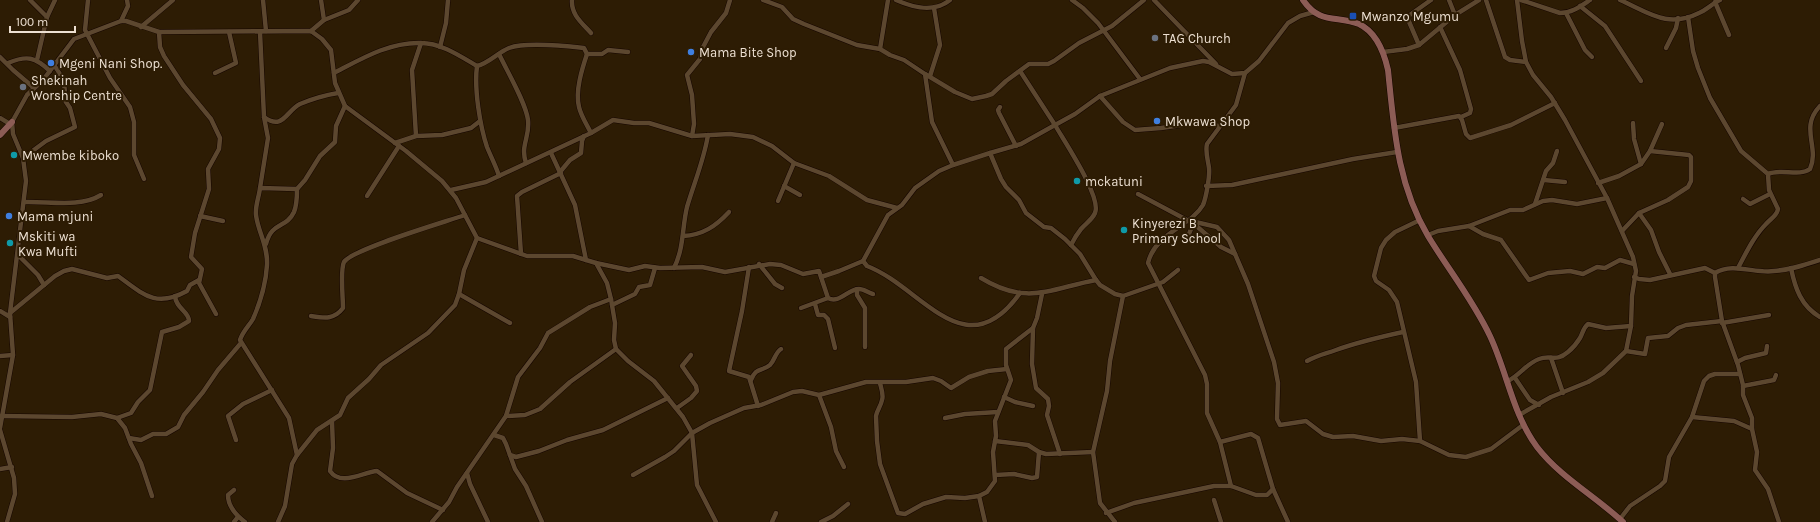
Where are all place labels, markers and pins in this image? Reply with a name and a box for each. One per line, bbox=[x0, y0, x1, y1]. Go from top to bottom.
place label: Mwanzo Mgumu bbox=[1361, 9, 1459, 24]
marker: Mwanzo Mgumu bbox=[1348, 11, 1358, 21]
place label: TAG Church bbox=[1163, 31, 1231, 46]
marker: TAG Church bbox=[1150, 33, 1160, 43]
place label: Mama Bite Shop bbox=[699, 45, 797, 60]
marker: Mama Bite Shop bbox=[686, 47, 696, 57]
place label: Mgeni Nani Shop. bbox=[59, 56, 162, 71]
marker: Mgeni Nani Shop. bbox=[46, 58, 56, 68]
place label: Shekinah Worship Centre bbox=[31, 73, 122, 103]
marker: Shekinah Worship Centre bbox=[18, 82, 28, 92]
place label: Mkwawa Shop bbox=[1165, 114, 1250, 129]
marker: Mkwawa Shop bbox=[1152, 116, 1162, 126]
place label: Mwembe kiboko bbox=[22, 148, 119, 163]
marker: Mwembe kiboko bbox=[9, 150, 19, 160]
place label: mckatuni bbox=[1085, 174, 1143, 189]
marker: mckatuni bbox=[1072, 176, 1082, 186]
place label: Mama mjuni bbox=[17, 209, 93, 224]
marker: Mama mjuni bbox=[4, 211, 14, 221]
place label: Kinyerezi B Primary School bbox=[1132, 216, 1221, 246]
marker: Kinyerezi B Primary School bbox=[1119, 225, 1129, 235]
place label: Mskiti wa Kwa Mufti bbox=[18, 229, 78, 259]
marker: Mskiti wa Kwa Mufti bbox=[5, 238, 15, 248]

